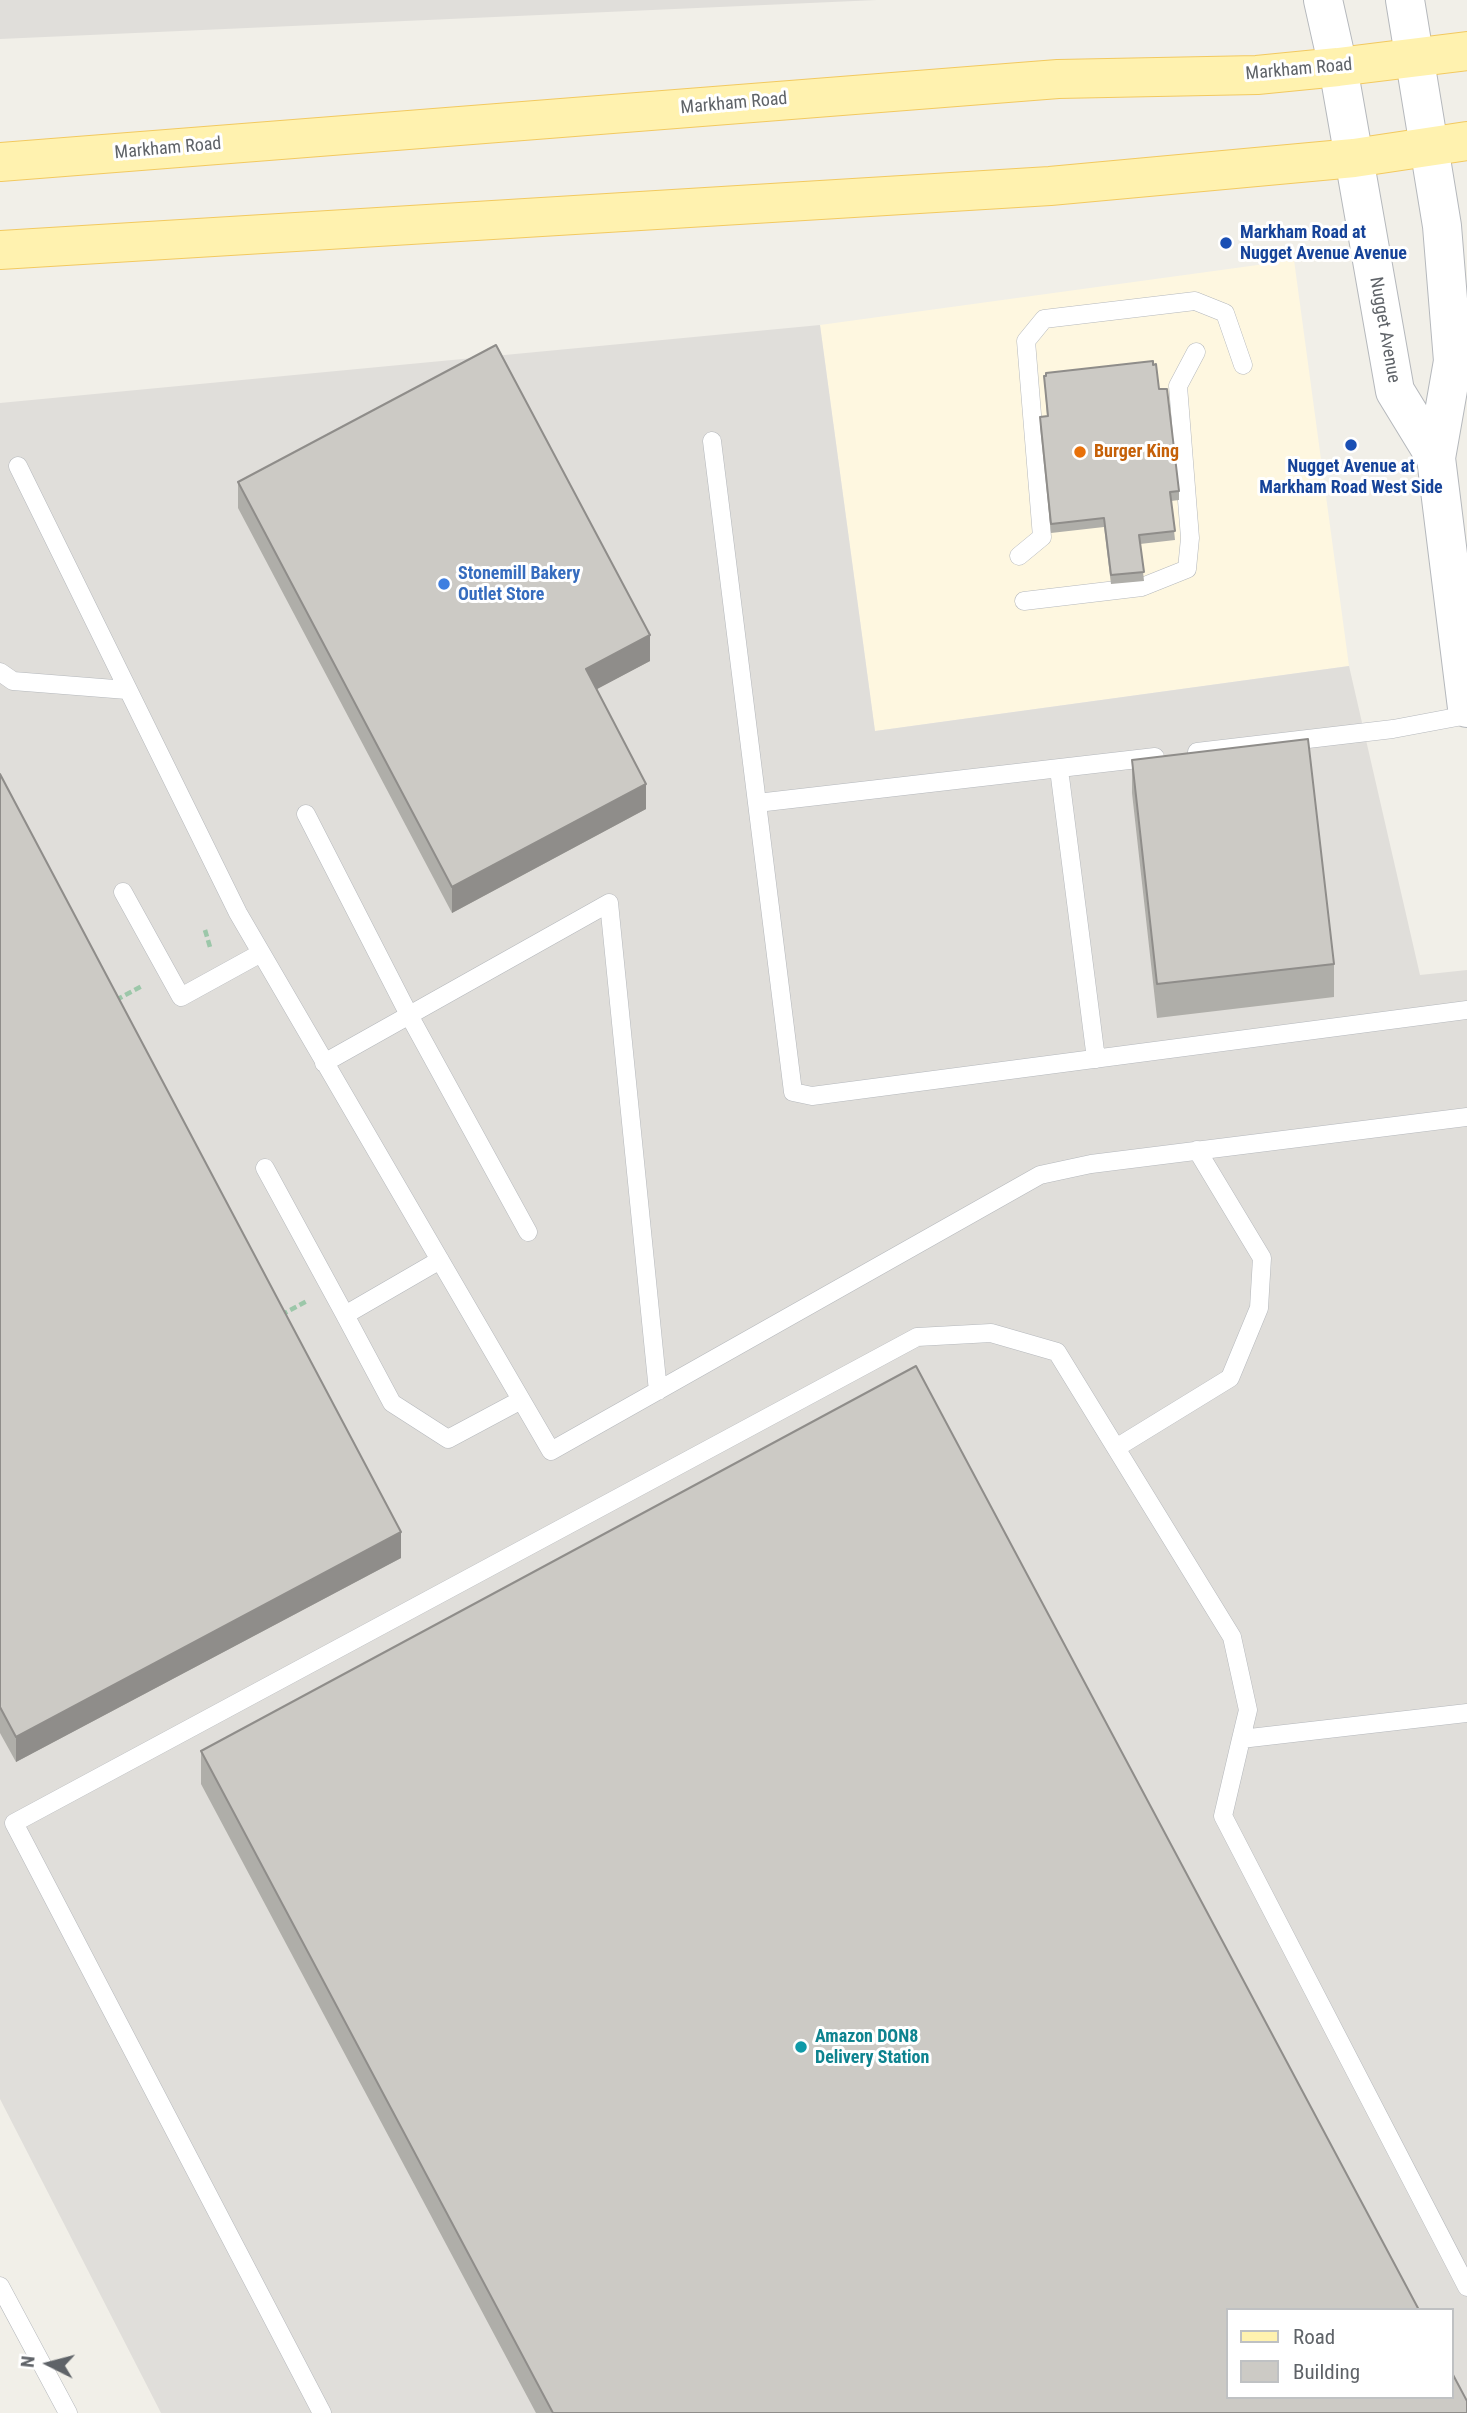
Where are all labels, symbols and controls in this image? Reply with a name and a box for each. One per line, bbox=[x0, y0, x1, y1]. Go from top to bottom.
street label: Markham Road bbox=[1245, 55, 1353, 85]
street label: Markham Road bbox=[680, 89, 788, 119]
street label: Markham Road bbox=[114, 134, 222, 164]
place label: Markham Road at Nugget Avenue Avenue bbox=[1240, 222, 1407, 264]
marker: Markham Road at Nugget Avenue Avenue bbox=[1218, 235, 1234, 251]
street label: Nugget Avenue bbox=[1364, 275, 1404, 385]
marker: Nugget Avenue at Markham Road West Side bbox=[1343, 437, 1359, 453]
place label: Burger King bbox=[1094, 441, 1179, 463]
marker: Burger King bbox=[1072, 444, 1088, 460]
place label: Nugget Avenue at Markham Road West Side bbox=[1259, 456, 1443, 498]
place label: Stonemill Bakery Outlet Store bbox=[458, 563, 580, 606]
marker: Stonemill Bakery Outlet Store bbox=[436, 576, 452, 592]
place label: Amazon DON8 Delivery Station bbox=[815, 2026, 929, 2068]
marker: Amazon DON8 Delivery Station bbox=[793, 2039, 809, 2055]
legend bbox=[1226, 2308, 1453, 2399]
text: Road bbox=[1293, 2325, 1335, 2349]
north arrow bbox=[14, 2329, 84, 2399]
text: N bbox=[16, 2355, 40, 2369]
text: Building bbox=[1293, 2360, 1360, 2384]

